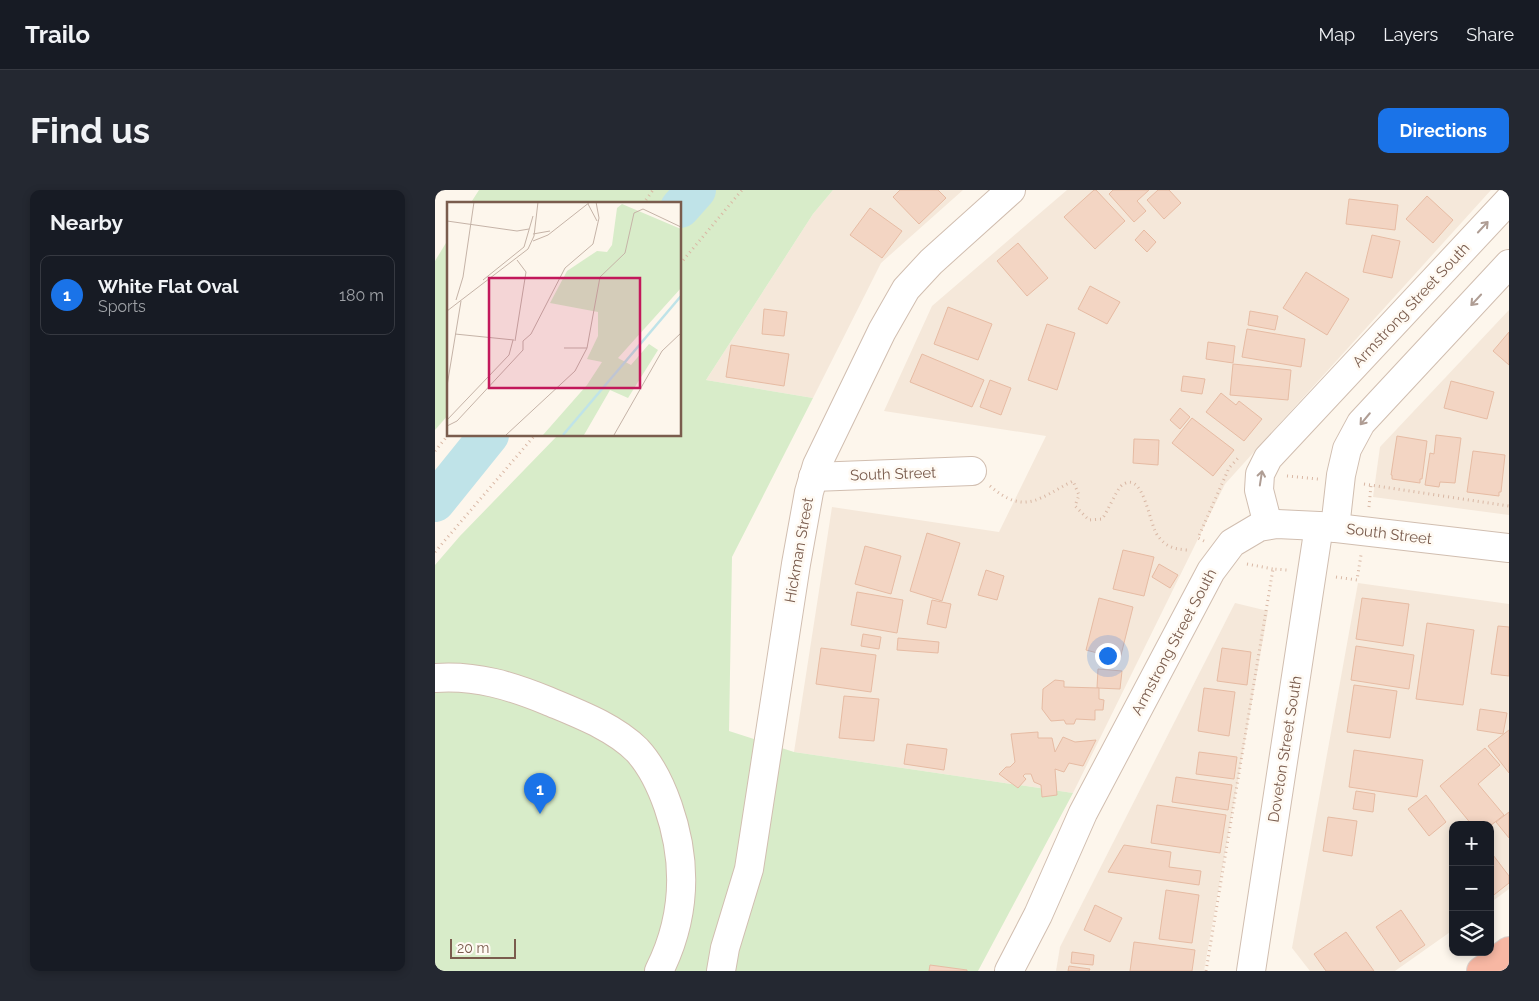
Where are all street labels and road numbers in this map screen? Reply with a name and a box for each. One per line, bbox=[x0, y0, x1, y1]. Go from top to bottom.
street label: Armstrong Street South bbox=[1349, 239, 1473, 371]
street label: South Street bbox=[850, 464, 936, 484]
street label: Hickman Street bbox=[781, 496, 817, 604]
street label: South Street bbox=[1345, 520, 1433, 548]
street label: Armstrong Street South bbox=[1128, 566, 1220, 718]
street label: Doveton Street South bbox=[1265, 674, 1305, 824]

